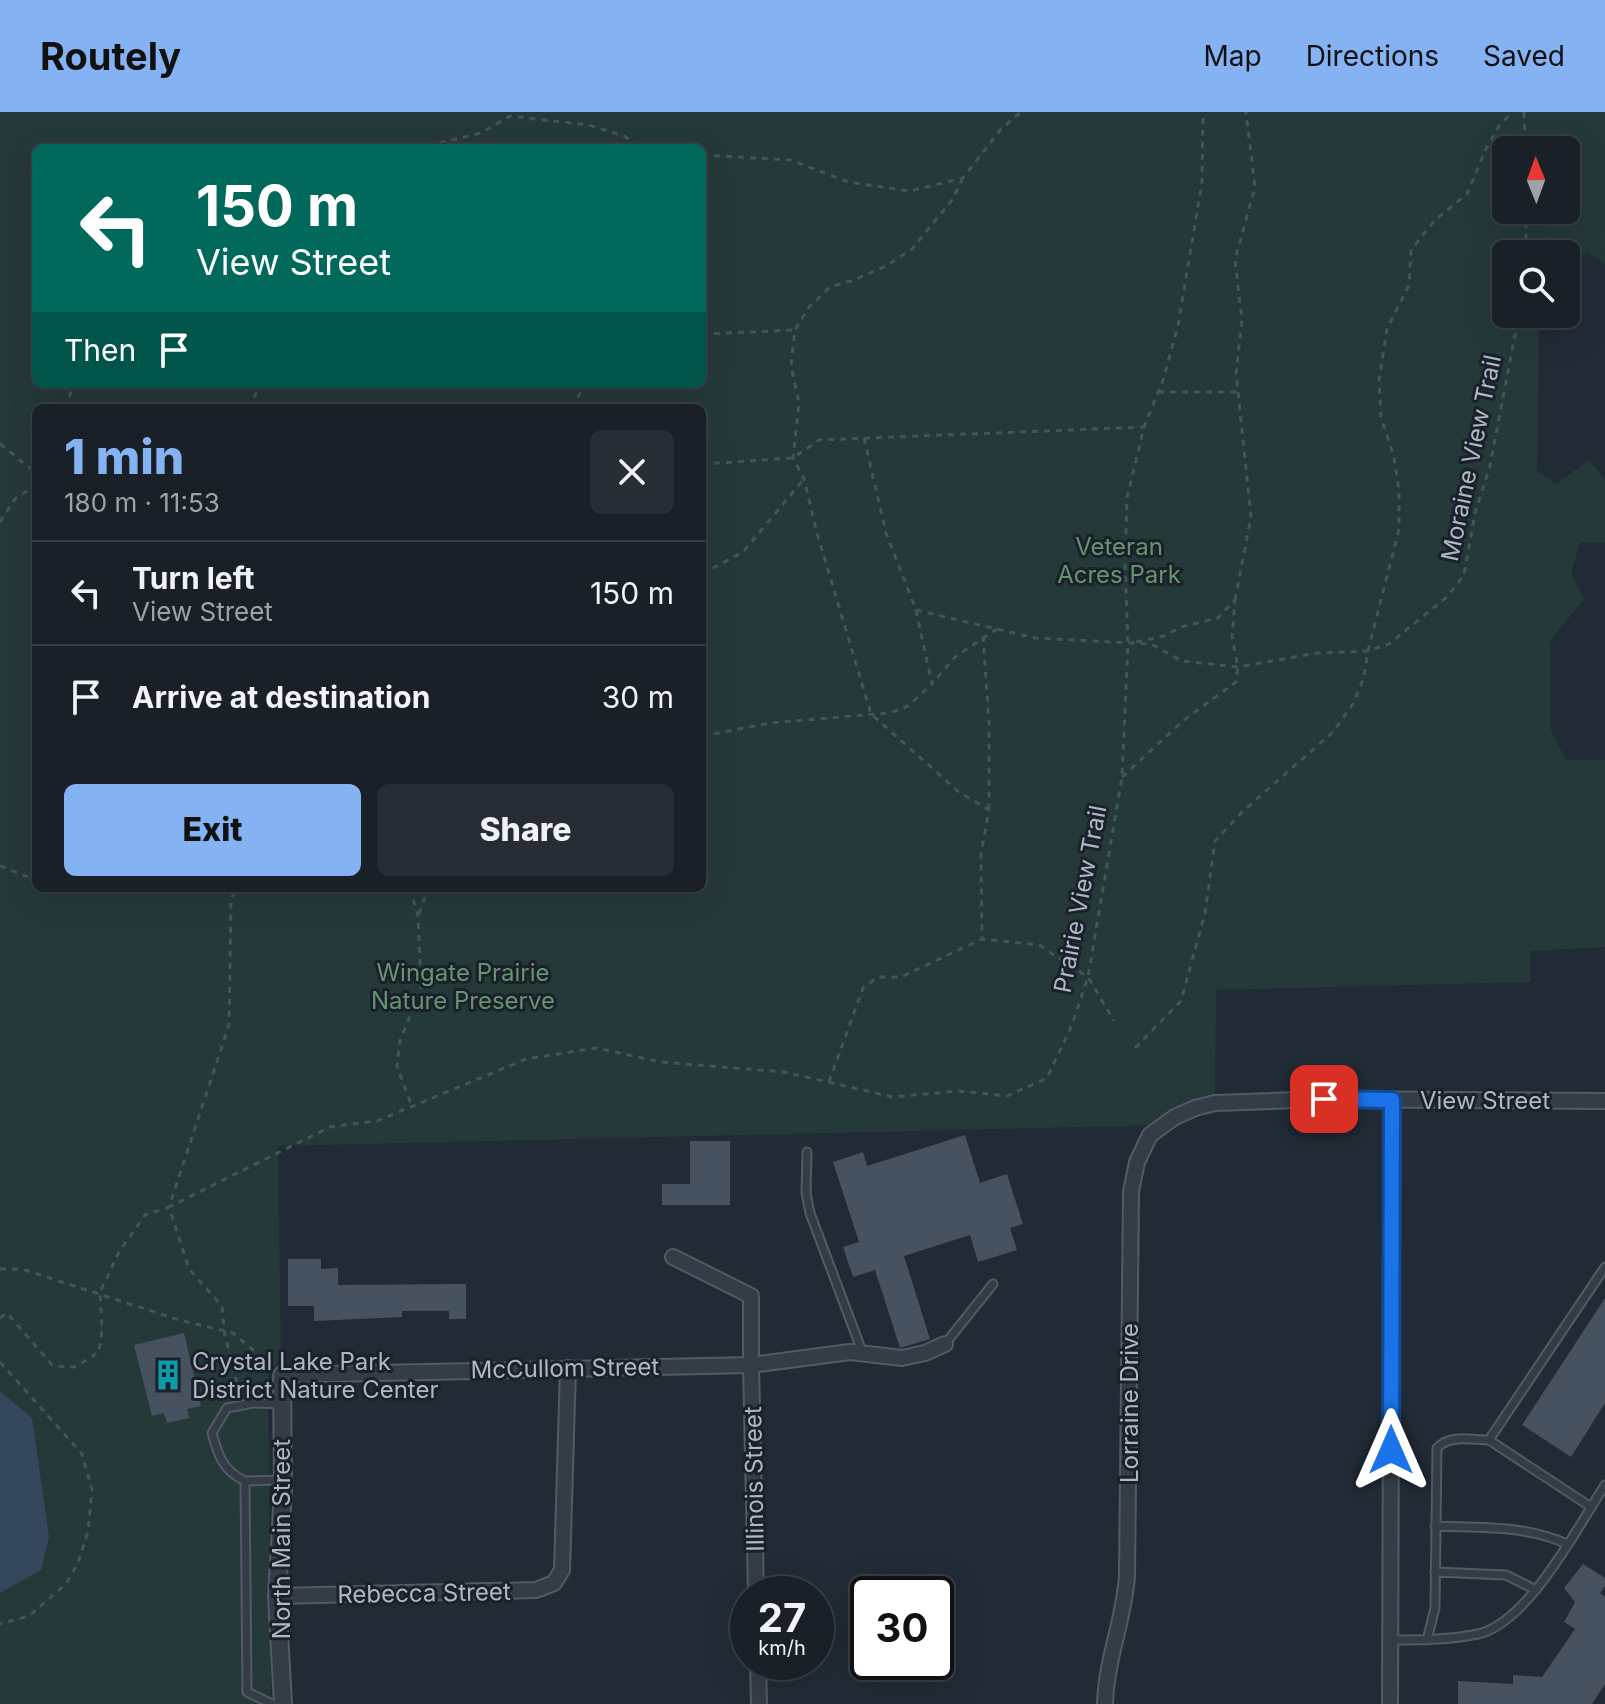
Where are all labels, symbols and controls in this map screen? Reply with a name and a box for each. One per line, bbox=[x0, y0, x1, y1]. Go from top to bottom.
text: Routely bbox=[40, 33, 181, 79]
text: Map bbox=[1203, 39, 1262, 73]
text: Directions bbox=[1306, 39, 1439, 73]
text: Saved bbox=[1483, 39, 1565, 73]
north arrow bbox=[1492, 136, 1580, 224]
map controls bbox=[1492, 136, 1580, 328]
text: 150 m bbox=[196, 172, 358, 240]
icon: left bbox=[64, 176, 168, 280]
text: View Street bbox=[196, 240, 391, 284]
button: search bbox=[1492, 240, 1580, 328]
icon: arrive bbox=[152, 328, 196, 372]
text: Then bbox=[64, 332, 136, 368]
street label: Moraine View Trail bbox=[1435, 352, 1507, 564]
text: 1 min bbox=[64, 427, 184, 486]
button: close bbox=[590, 430, 674, 514]
text: 180 m · 11:53 bbox=[64, 487, 220, 518]
park label: Veteran Acres Park bbox=[1057, 532, 1181, 589]
text: Turn left bbox=[132, 560, 254, 596]
icon: left bbox=[64, 571, 108, 615]
text: 150 m bbox=[590, 575, 674, 611]
text: View Street bbox=[132, 596, 273, 627]
icon: arrive bbox=[64, 675, 108, 719]
text: Arrive at destination bbox=[132, 679, 430, 715]
text: 30 m bbox=[602, 679, 674, 715]
button: Exit bbox=[64, 784, 361, 876]
button: Share bbox=[377, 784, 674, 876]
street label: Prairie View Trail bbox=[1048, 803, 1112, 995]
park label: Wingate Prairie Nature Preserve bbox=[371, 958, 555, 1015]
pin bbox=[1290, 1065, 1358, 1133]
icon: arrive bbox=[1302, 1077, 1346, 1121]
street label: View Street bbox=[1420, 1086, 1550, 1115]
street label: Lorraine Drive bbox=[1115, 1323, 1144, 1483]
place label: Crystal Lake Park District Nature Center bbox=[192, 1347, 439, 1404]
street label: McCullom Street bbox=[470, 1352, 660, 1384]
building icon: Crystal Lake Park District Nature Center bbox=[151, 1358, 185, 1392]
street label: Illinois Street bbox=[738, 1406, 770, 1552]
position arrow bbox=[1349, 1408, 1433, 1492]
street label: North Main Street bbox=[267, 1439, 296, 1639]
speed limit sign: 30 bbox=[850, 1576, 954, 1680]
street label: Rebecca Street bbox=[337, 1577, 511, 1609]
text: 27 bbox=[758, 1593, 806, 1642]
text: km/h bbox=[758, 1636, 806, 1660]

